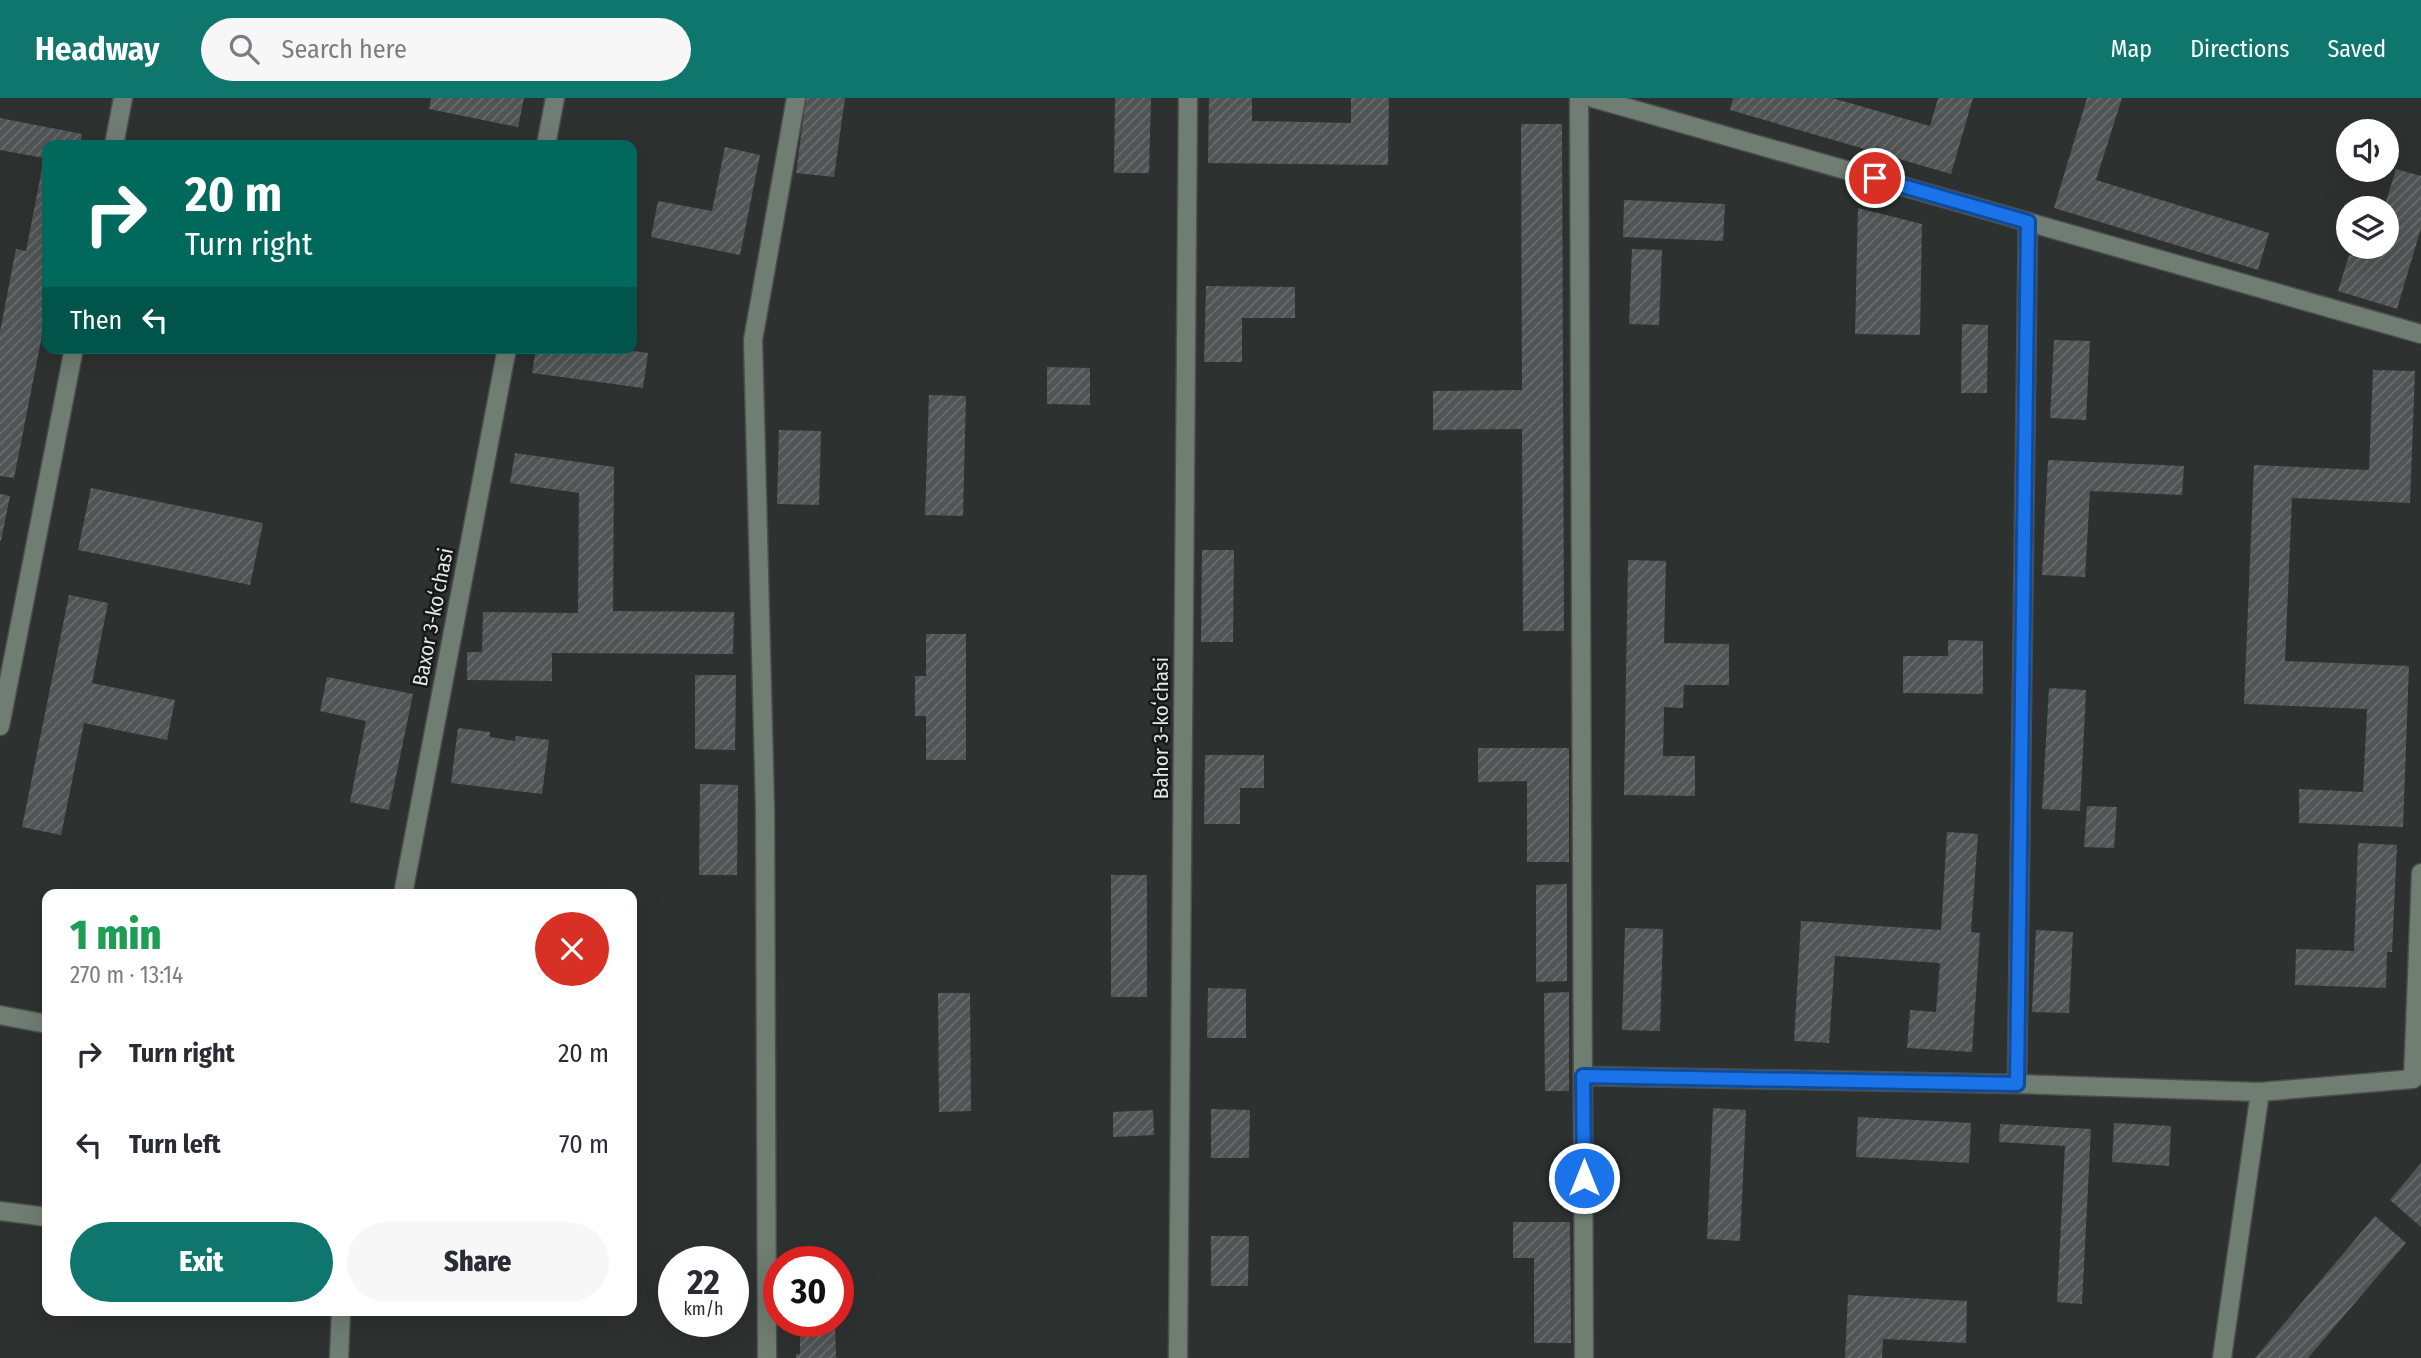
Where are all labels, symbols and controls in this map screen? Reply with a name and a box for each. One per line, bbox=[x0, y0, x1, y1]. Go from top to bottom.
search box bbox=[201, 18, 691, 81]
text: Headway bbox=[35, 29, 159, 69]
icon: search bbox=[225, 30, 263, 68]
text: Search here bbox=[281, 34, 407, 65]
text: Map bbox=[2111, 35, 2152, 63]
text: Directions bbox=[2190, 35, 2289, 63]
text: Saved bbox=[2327, 35, 2386, 63]
map controls bbox=[2336, 119, 2399, 259]
button: sound bbox=[2336, 119, 2399, 182]
pin bbox=[1845, 148, 1905, 208]
icon: arrive bbox=[1856, 159, 1894, 197]
text: 20 m bbox=[185, 165, 282, 224]
icon: right bbox=[70, 168, 161, 259]
button: layers bbox=[2336, 196, 2399, 259]
text: Turn right bbox=[185, 225, 312, 263]
icon: left bbox=[136, 301, 174, 339]
text: Then bbox=[70, 305, 122, 336]
street label: Baxor 3-koʻchasi bbox=[407, 546, 459, 688]
street label: Bahor 3-koʻchasi bbox=[1148, 657, 1174, 799]
text: 1 min bbox=[70, 910, 161, 960]
button: close bbox=[535, 912, 609, 986]
text: 270 m · 13:14 bbox=[70, 961, 183, 989]
icon: right bbox=[70, 1035, 108, 1073]
text: Turn right bbox=[129, 1038, 235, 1069]
text: 20 m bbox=[558, 1038, 609, 1069]
icon: left bbox=[70, 1126, 108, 1164]
text: Turn left bbox=[129, 1129, 221, 1160]
text: 70 m bbox=[559, 1129, 609, 1160]
position arrow bbox=[1547, 1141, 1621, 1215]
button: Exit bbox=[70, 1222, 333, 1302]
button: Share bbox=[347, 1222, 609, 1302]
speed limit sign: 30 bbox=[763, 1246, 854, 1337]
text: 22 bbox=[687, 1261, 720, 1303]
text: km/h bbox=[683, 1298, 724, 1320]

